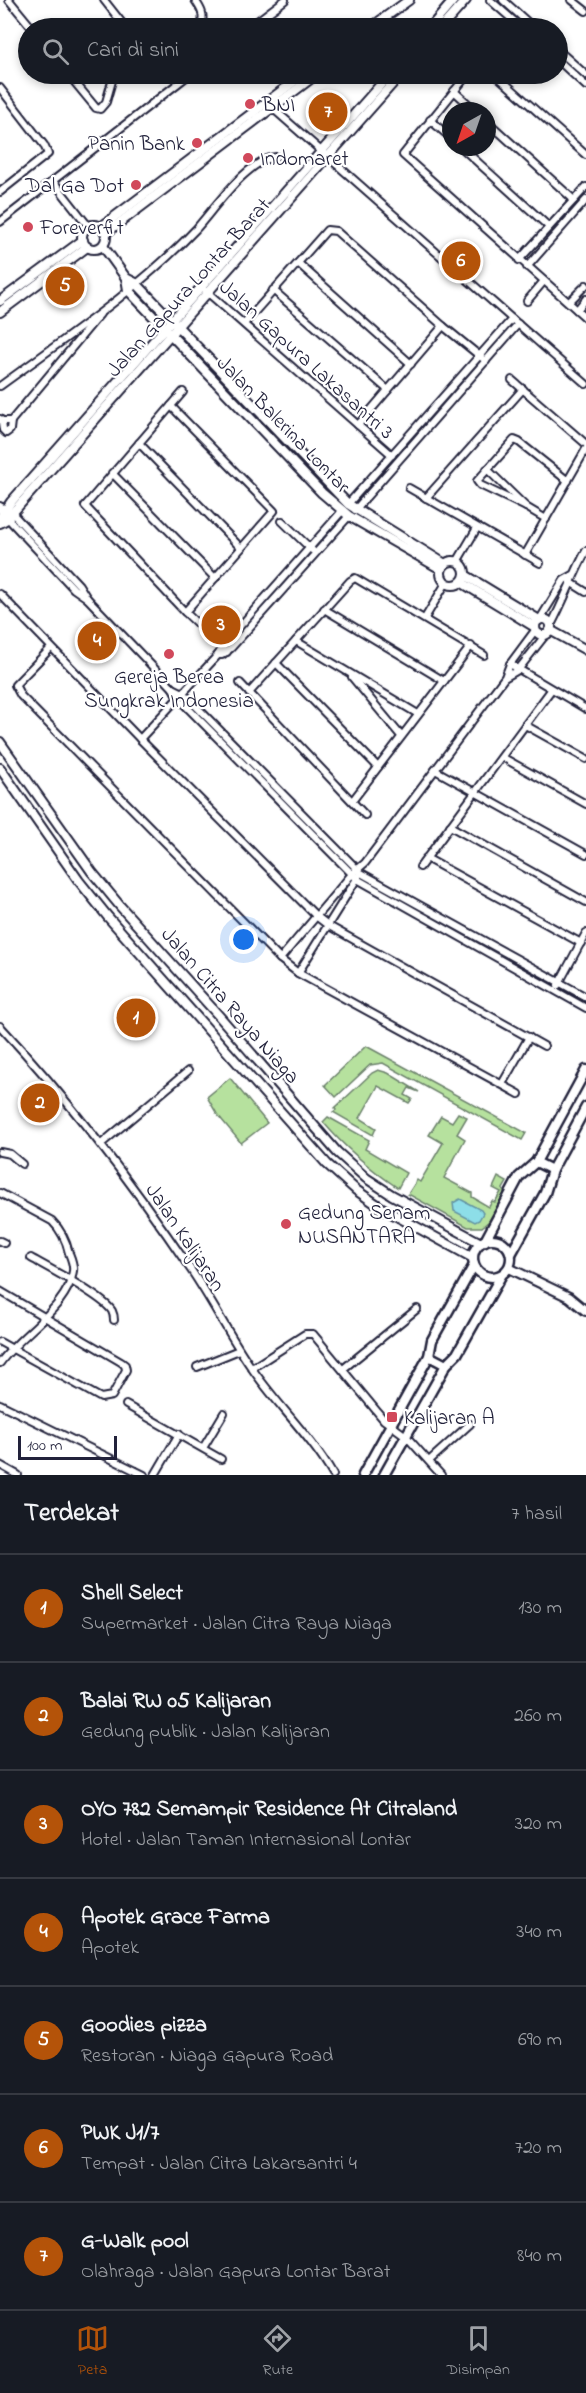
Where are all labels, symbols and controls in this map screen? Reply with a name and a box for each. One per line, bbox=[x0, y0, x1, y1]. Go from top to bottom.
search box bbox=[18, 18, 568, 84]
icon: search bbox=[39, 35, 72, 68]
text: Cari di sini bbox=[87, 35, 179, 67]
pin: 7 bbox=[308, 90, 348, 134]
place label: BNI bbox=[261, 91, 295, 121]
marker: BNI bbox=[243, 97, 257, 111]
north arrow bbox=[442, 102, 496, 156]
place label: Panin Bank bbox=[88, 130, 186, 160]
marker: Panin Bank bbox=[190, 136, 204, 150]
place label: Indomaret bbox=[260, 145, 349, 175]
marker: Indomaret bbox=[241, 151, 255, 165]
place label: Dal Ga Dot bbox=[24, 172, 124, 202]
marker: Dal Ga Dot bbox=[129, 178, 143, 192]
street label: Jalan Gapura Lontar Barat bbox=[101, 192, 278, 385]
place label: Foreverfit bbox=[39, 214, 124, 244]
marker: Foreverfit bbox=[21, 220, 35, 234]
pin: 6 bbox=[442, 238, 480, 284]
pin: 5 bbox=[46, 264, 84, 308]
street label: Jalan Gapura Lakasantri 3 bbox=[212, 274, 400, 447]
street label: Jalan Balerina Lontar bbox=[209, 350, 357, 501]
pin: 3 bbox=[202, 602, 240, 648]
pin: 4 bbox=[78, 618, 116, 664]
marker: Gereja Berea Sungkrak Indonesia bbox=[162, 647, 176, 661]
place label: Gereja Berea Sungkrak Indonesia bbox=[84, 663, 254, 719]
street label: Jalan Citra Raya Niaga bbox=[151, 921, 306, 1092]
your location bbox=[229, 925, 258, 954]
pin: 1 bbox=[116, 996, 156, 1040]
pin: 2 bbox=[20, 1080, 60, 1126]
street label: Jalan Kalijaran bbox=[137, 1178, 232, 1298]
place label: Gedung Senam NUSANTARA bbox=[298, 1199, 430, 1253]
marker: Gedung Senam NUSANTARA bbox=[279, 1217, 293, 1231]
place label: Kalijaran A bbox=[404, 1404, 495, 1434]
marker: Kalijaran A bbox=[385, 1410, 399, 1424]
scale bar bbox=[18, 1433, 117, 1460]
text: 100 m bbox=[27, 1434, 62, 1458]
text: Terdekat bbox=[24, 1495, 119, 1533]
text: 7 hasil bbox=[511, 1500, 562, 1529]
text: Shell Select bbox=[81, 1578, 183, 1610]
text: 1 bbox=[40, 1594, 47, 1623]
text: 130 m bbox=[518, 1594, 562, 1623]
text: Supermarket · Jalan Citra Raya Niaga bbox=[81, 1610, 392, 1639]
text: Balai RW 05 Kalijaran bbox=[81, 1686, 271, 1718]
text: 2 bbox=[39, 1702, 48, 1731]
text: 260 m bbox=[514, 1702, 562, 1731]
text: Gedung publik · Jalan Kalijaran bbox=[81, 1718, 330, 1747]
text: OYO 782 Semampir Residence At Citraland bbox=[81, 1794, 457, 1826]
text: 3 bbox=[39, 1810, 48, 1839]
text: 320 m bbox=[515, 1810, 562, 1839]
text: Hotel · Jalan Taman Internasional Lontar bbox=[81, 1826, 411, 1855]
text: Apotek Grace Farma bbox=[81, 1902, 270, 1934]
text: 4 bbox=[39, 1918, 48, 1947]
text: 340 m bbox=[516, 1918, 562, 1947]
text: Apotek bbox=[81, 1934, 139, 1963]
text: Goodies pizza bbox=[81, 2010, 207, 2042]
text: 5 bbox=[38, 2026, 49, 2055]
text: 690 m bbox=[518, 2026, 562, 2055]
text: Restoran · Niaga Gapura Road bbox=[81, 2042, 333, 2071]
text: PWK J1/7 bbox=[81, 2118, 159, 2150]
text: 6 bbox=[39, 2134, 48, 2163]
text: 720 m bbox=[515, 2134, 562, 2163]
text: Tempat · Jalan Citra Lakarsantri 4 bbox=[81, 2150, 357, 2179]
text: G-Walk pool bbox=[81, 2226, 189, 2258]
text: 7 bbox=[39, 2242, 48, 2271]
text: 840 m bbox=[517, 2242, 562, 2271]
text: Olahraga · Jalan Gapura Lontar Barat bbox=[81, 2258, 390, 2287]
tab: Peta bbox=[76, 2322, 109, 2382]
tab: Rute bbox=[261, 2322, 294, 2382]
tab: Disimpan bbox=[447, 2322, 510, 2382]

